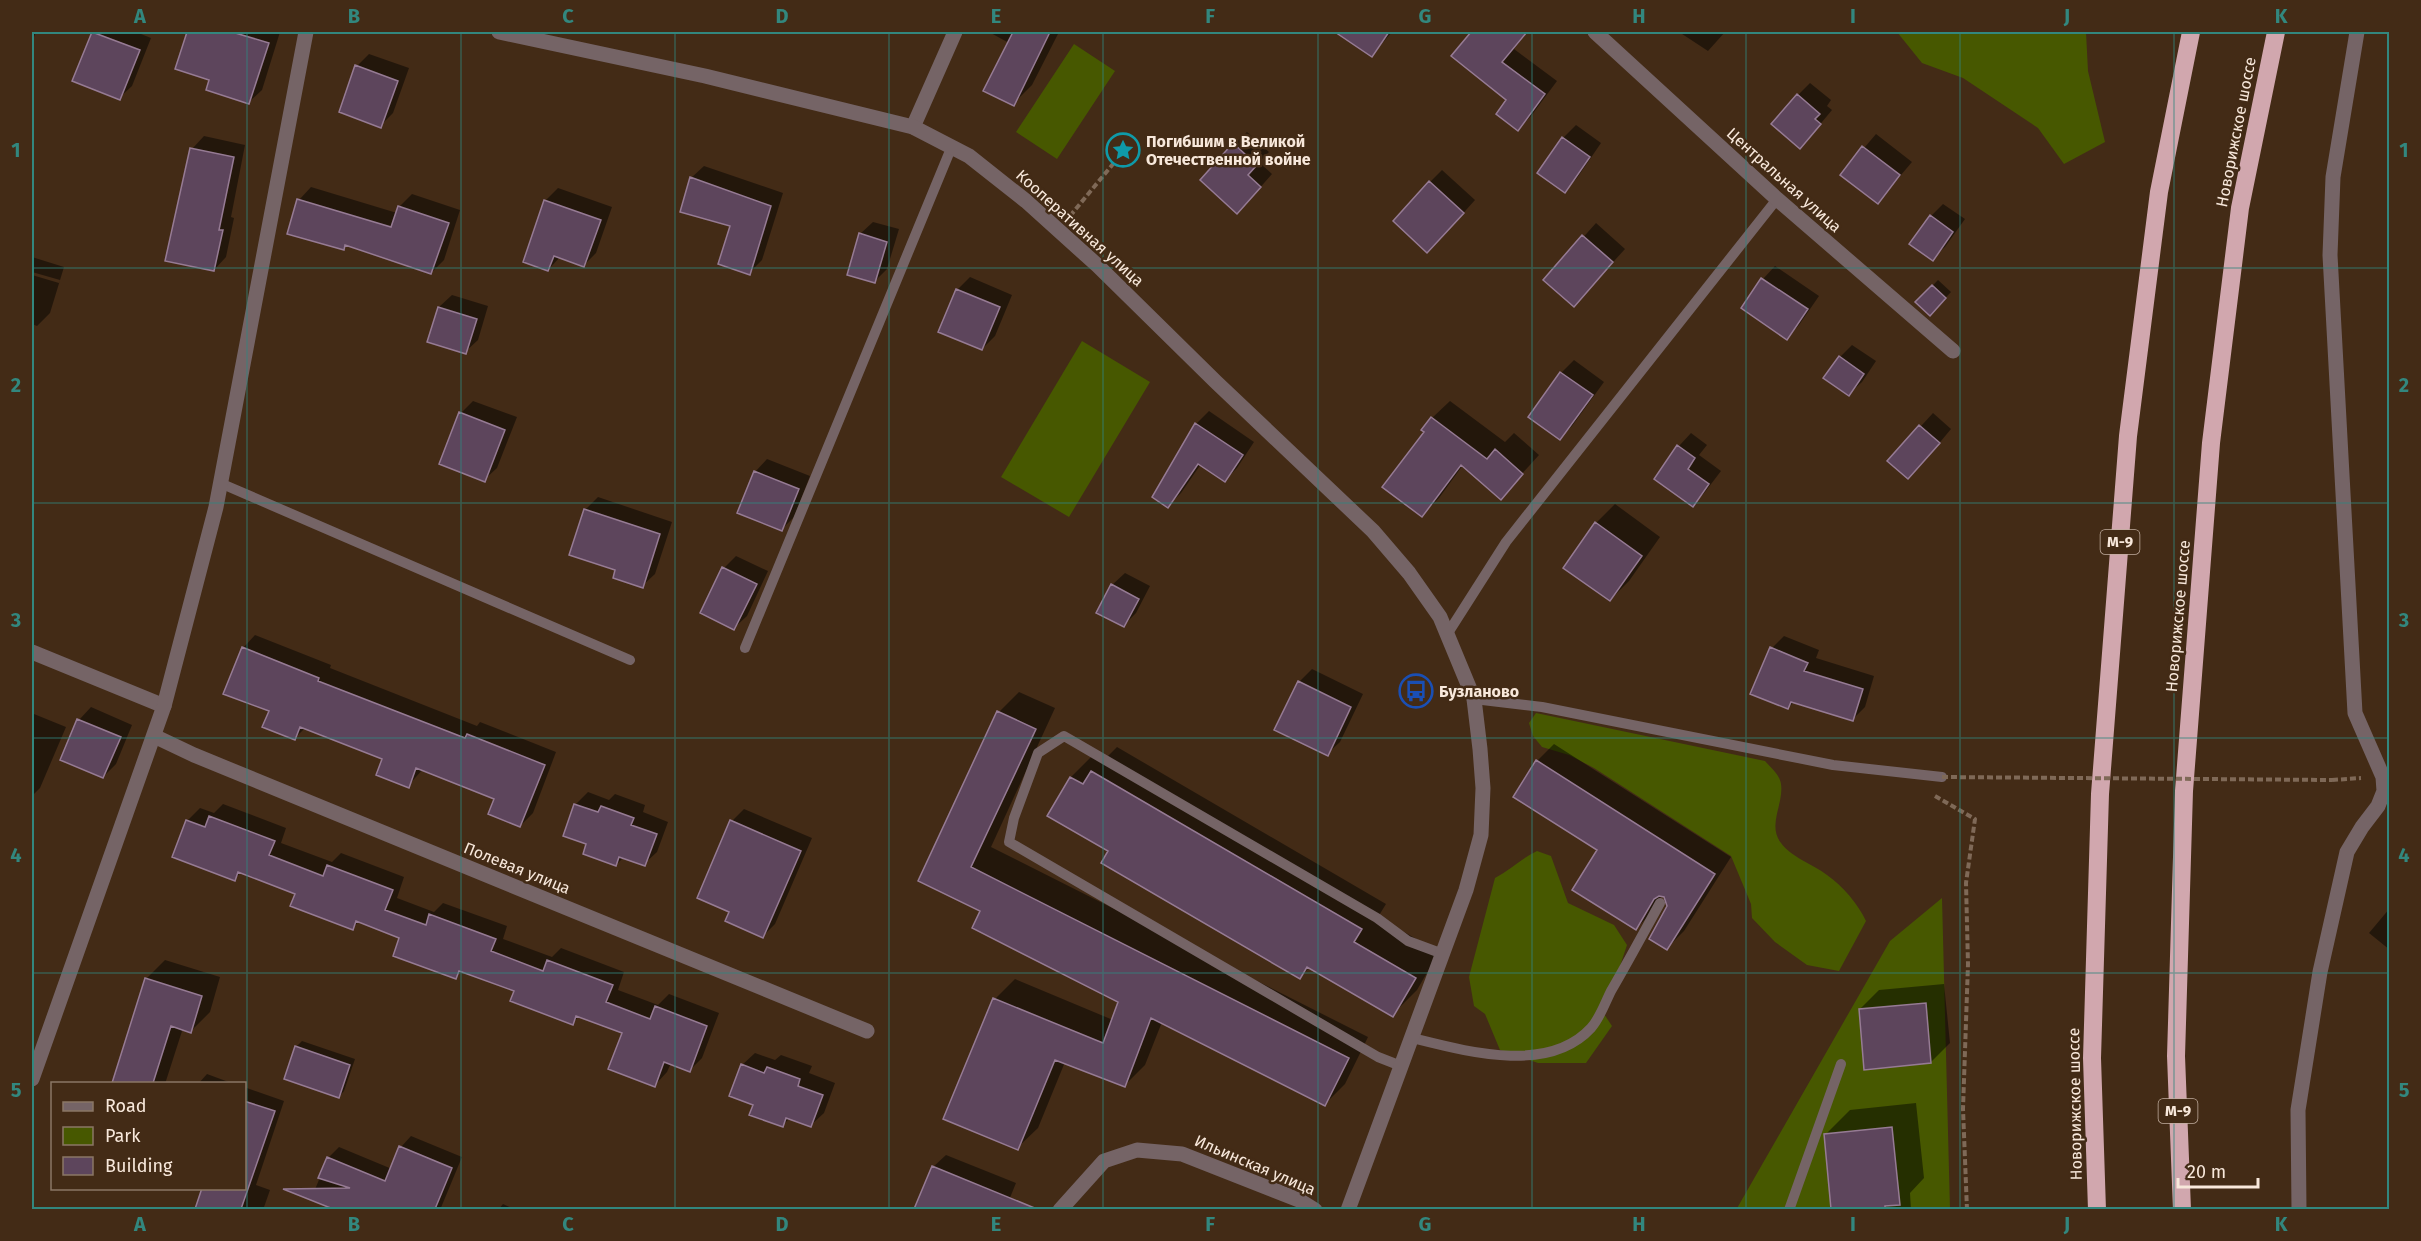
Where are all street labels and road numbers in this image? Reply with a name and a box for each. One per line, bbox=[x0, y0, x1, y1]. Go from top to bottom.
street label: Новорижское шоссе bbox=[2212, 55, 2260, 209]
street label: Центральная улица bbox=[1723, 124, 1845, 236]
street label: Кооперативная улица bbox=[1012, 166, 1148, 290]
road number: М-9 bbox=[2100, 530, 2140, 554]
street label: Новорижское шоссе bbox=[2162, 539, 2194, 693]
street label: Полевая улица bbox=[461, 838, 573, 898]
street label: Новорижское шоссе bbox=[2064, 1028, 2086, 1180]
road number: М-9 bbox=[2158, 1099, 2198, 1123]
street label: Ильинская улица bbox=[1192, 1131, 1318, 1199]

